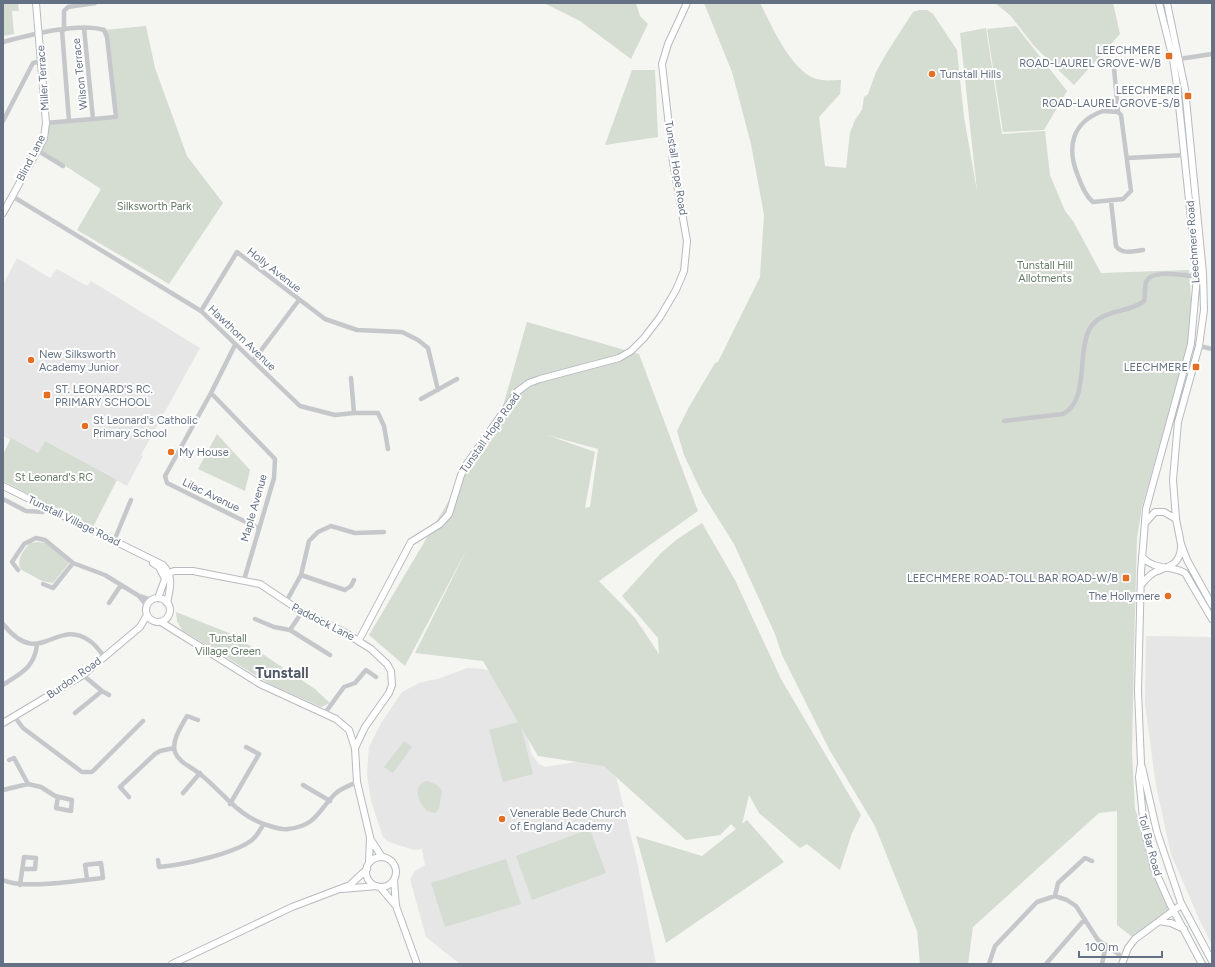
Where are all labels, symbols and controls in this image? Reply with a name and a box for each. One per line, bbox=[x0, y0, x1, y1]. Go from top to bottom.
street label: Wilson Terrace bbox=[70, 37, 90, 111]
place label: LEECHMERE ROAD-LAUREL GROVE-W/B bbox=[1019, 44, 1161, 70]
street label: Miller Terrace bbox=[34, 45, 52, 111]
marker: LEECHMERE ROAD-LAUREL GROVE-W/B bbox=[1164, 51, 1174, 61]
place label: Tunstall Hills bbox=[940, 68, 1001, 81]
marker: Tunstall Hills bbox=[927, 69, 937, 79]
place label: LEECHMERE ROAD-LAUREL GROVE-S/B bbox=[1042, 84, 1180, 110]
marker: LEECHMERE ROAD-LAUREL GROVE-S/B bbox=[1183, 91, 1193, 101]
street label: Tunstall Hope Road bbox=[662, 120, 690, 216]
street label: Blind Lane bbox=[14, 133, 48, 183]
park label: Silksworth Park bbox=[117, 200, 192, 213]
street label: Leechmere Road bbox=[1184, 200, 1202, 284]
street label: Holly Avenue bbox=[244, 245, 304, 295]
park label: Tunstall Hill Allotments bbox=[1017, 259, 1073, 285]
street label: Hawthorn Avenue bbox=[206, 302, 278, 374]
place label: New Silksworth Academy Junior bbox=[39, 348, 119, 374]
marker: New Silksworth Academy Junior bbox=[26, 355, 36, 365]
place label: LEECHMERE bbox=[1124, 361, 1188, 374]
marker: LEECHMERE bbox=[1191, 362, 1201, 372]
place label: ST. LEONARD'S RC. PRIMARY SCHOOL bbox=[55, 383, 153, 409]
marker: ST. LEONARD'S RC. PRIMARY SCHOOL bbox=[42, 390, 52, 400]
street label: Tunstall Hope Road bbox=[457, 390, 523, 476]
place label: St Leonard's Catholic Primary School bbox=[93, 414, 198, 440]
marker: St Leonard's Catholic Primary School bbox=[80, 421, 90, 431]
place label: My House bbox=[179, 446, 229, 459]
marker: My House bbox=[166, 447, 176, 457]
park label: St Leonard's RC bbox=[15, 471, 93, 484]
street label: Maple Avenue bbox=[238, 473, 270, 543]
street label: Lilac Avenue bbox=[180, 476, 242, 514]
street label: Tunstall Village Road bbox=[26, 493, 122, 549]
place label: LEECHMERE ROAD-TOLL BAR ROAD-W/B bbox=[907, 572, 1118, 585]
marker: LEECHMERE ROAD-TOLL BAR ROAD-W/B bbox=[1121, 573, 1131, 583]
place label: The Hollymere bbox=[1089, 590, 1160, 603]
marker: The Hollymere bbox=[1163, 591, 1173, 601]
street label: Paddock Lane bbox=[289, 601, 357, 643]
park label: Tunstall Village Green bbox=[195, 632, 261, 658]
street label: Burdon Road bbox=[44, 654, 104, 702]
district label: Tunstall bbox=[255, 664, 309, 682]
place label: Venerable Bede Church of England Academy bbox=[510, 807, 626, 833]
street label: Toll Bar Road bbox=[1136, 813, 1164, 877]
marker: Venerable Bede Church of England Academy bbox=[497, 814, 507, 824]
scale bar bbox=[1079, 933, 1162, 959]
text: 100 m bbox=[1085, 940, 1119, 954]

